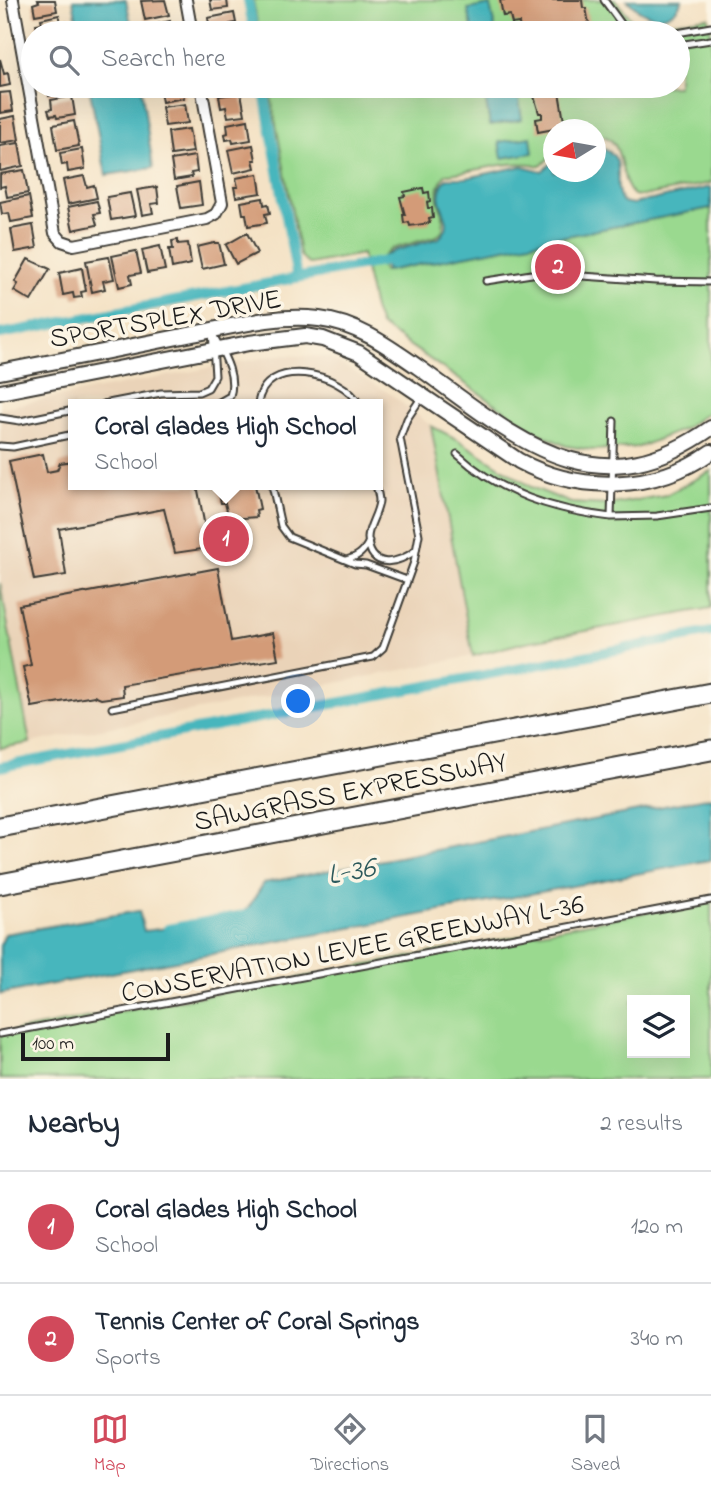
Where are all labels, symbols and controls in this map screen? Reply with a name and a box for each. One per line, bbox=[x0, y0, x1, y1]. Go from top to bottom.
search box bbox=[21, 21, 690, 98]
icon: search bbox=[45, 41, 83, 79]
text: Search here bbox=[101, 41, 226, 79]
north arrow bbox=[543, 119, 606, 182]
pin: 2 bbox=[535, 241, 581, 293]
street label: SPORTSPLEX DRIVE bbox=[46, 280, 285, 361]
popup bbox=[68, 399, 383, 490]
text: Coral Glades High School bbox=[95, 409, 356, 447]
text: School bbox=[95, 447, 158, 480]
pin: 1 bbox=[203, 513, 249, 565]
your location bbox=[281, 684, 315, 718]
street label: SAWGRASS EXPRESSWAY bbox=[191, 743, 511, 844]
water label: L-36 bbox=[324, 846, 383, 899]
street label: CONSERVATION LEVEE GREENWAY L-36 bbox=[118, 885, 587, 1015]
map controls bbox=[627, 995, 690, 1058]
button: layers bbox=[627, 995, 690, 1058]
scale bar bbox=[21, 1030, 170, 1062]
text: 100 m bbox=[32, 1031, 74, 1058]
text: Nearby bbox=[28, 1103, 120, 1147]
text: 2 results bbox=[600, 1108, 683, 1141]
text: Coral Glades High School bbox=[95, 1192, 357, 1230]
text: 1 bbox=[47, 1211, 55, 1244]
text: 120 m bbox=[631, 1211, 683, 1244]
text: School bbox=[95, 1230, 158, 1263]
text: Tennis Center of Coral Springs bbox=[95, 1304, 419, 1342]
text: 2 bbox=[45, 1323, 57, 1356]
text: 340 m bbox=[630, 1323, 683, 1356]
text: Sports bbox=[95, 1342, 161, 1375]
tab: Map bbox=[91, 1410, 129, 1479]
tab: Directions bbox=[310, 1410, 389, 1479]
tab: Saved bbox=[571, 1410, 620, 1479]

